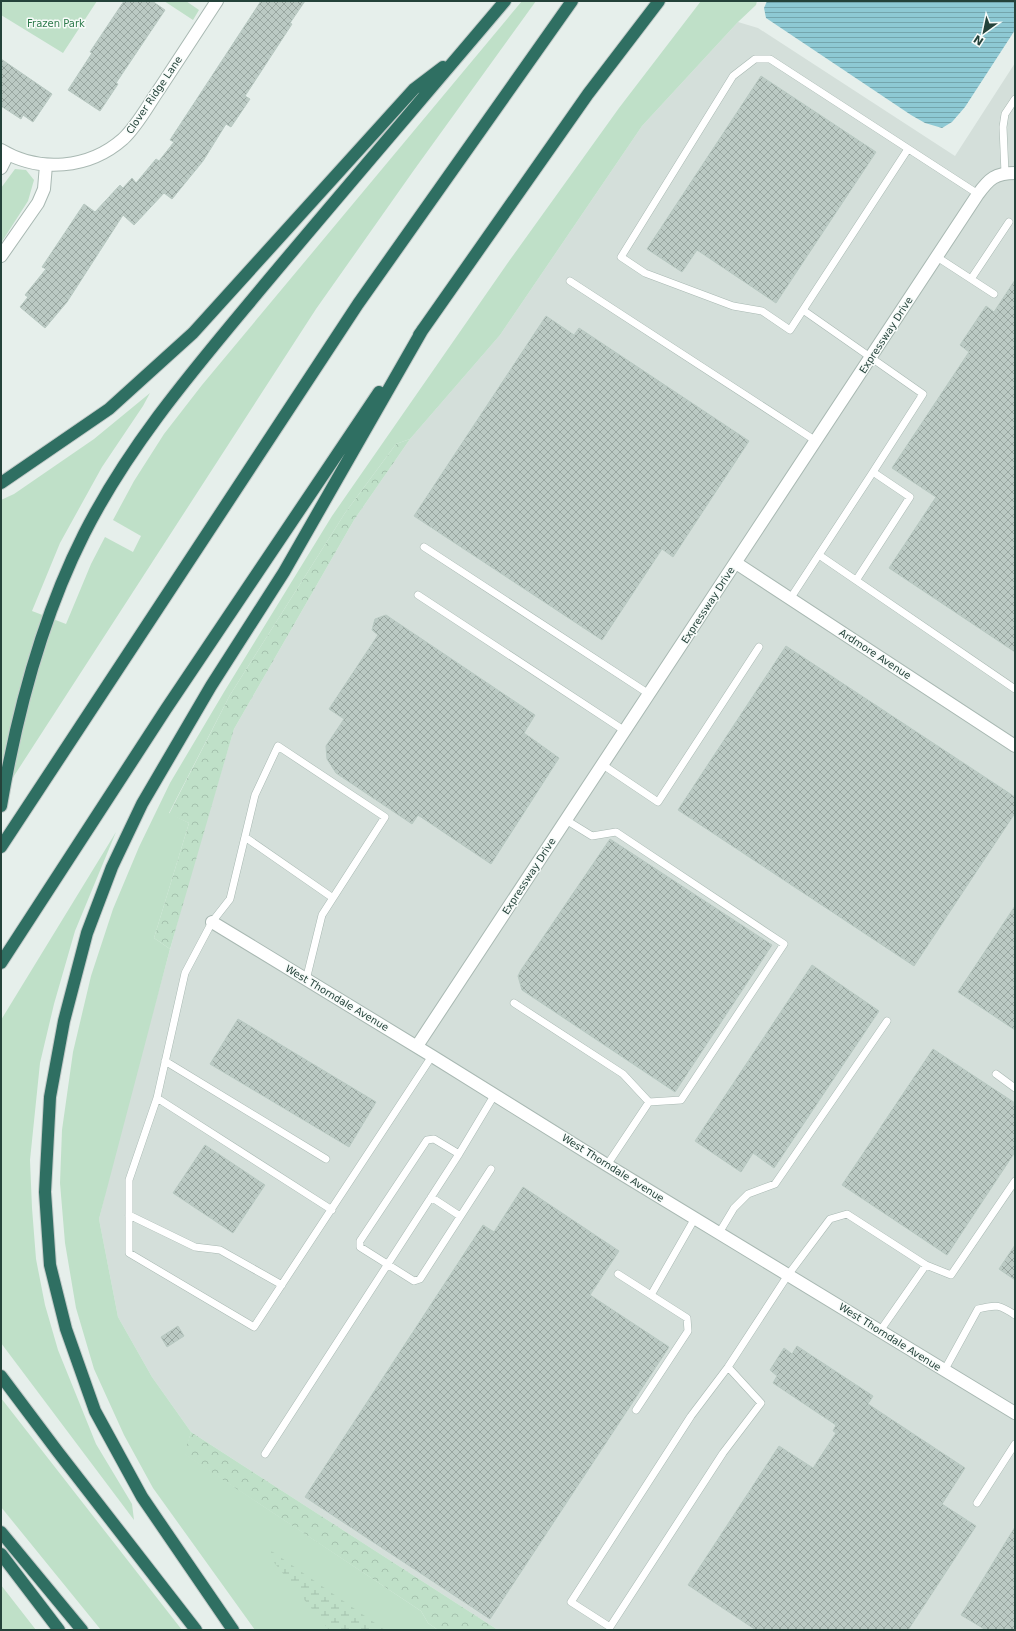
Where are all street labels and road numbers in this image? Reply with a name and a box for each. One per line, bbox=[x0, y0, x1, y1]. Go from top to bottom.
street label: Clover Ridge Lane bbox=[124, 54, 184, 136]
street label: Expressway Drive bbox=[857, 295, 915, 375]
street label: Expressway Drive bbox=[679, 565, 737, 645]
street label: Ardmore Avenue bbox=[837, 627, 913, 681]
street label: Expressway Drive bbox=[500, 836, 558, 916]
street label: West Thorndale Avenue bbox=[283, 963, 391, 1033]
street label: West Thorndale Avenue bbox=[560, 1132, 666, 1204]
street label: West Thorndale Avenue bbox=[837, 1301, 943, 1373]

